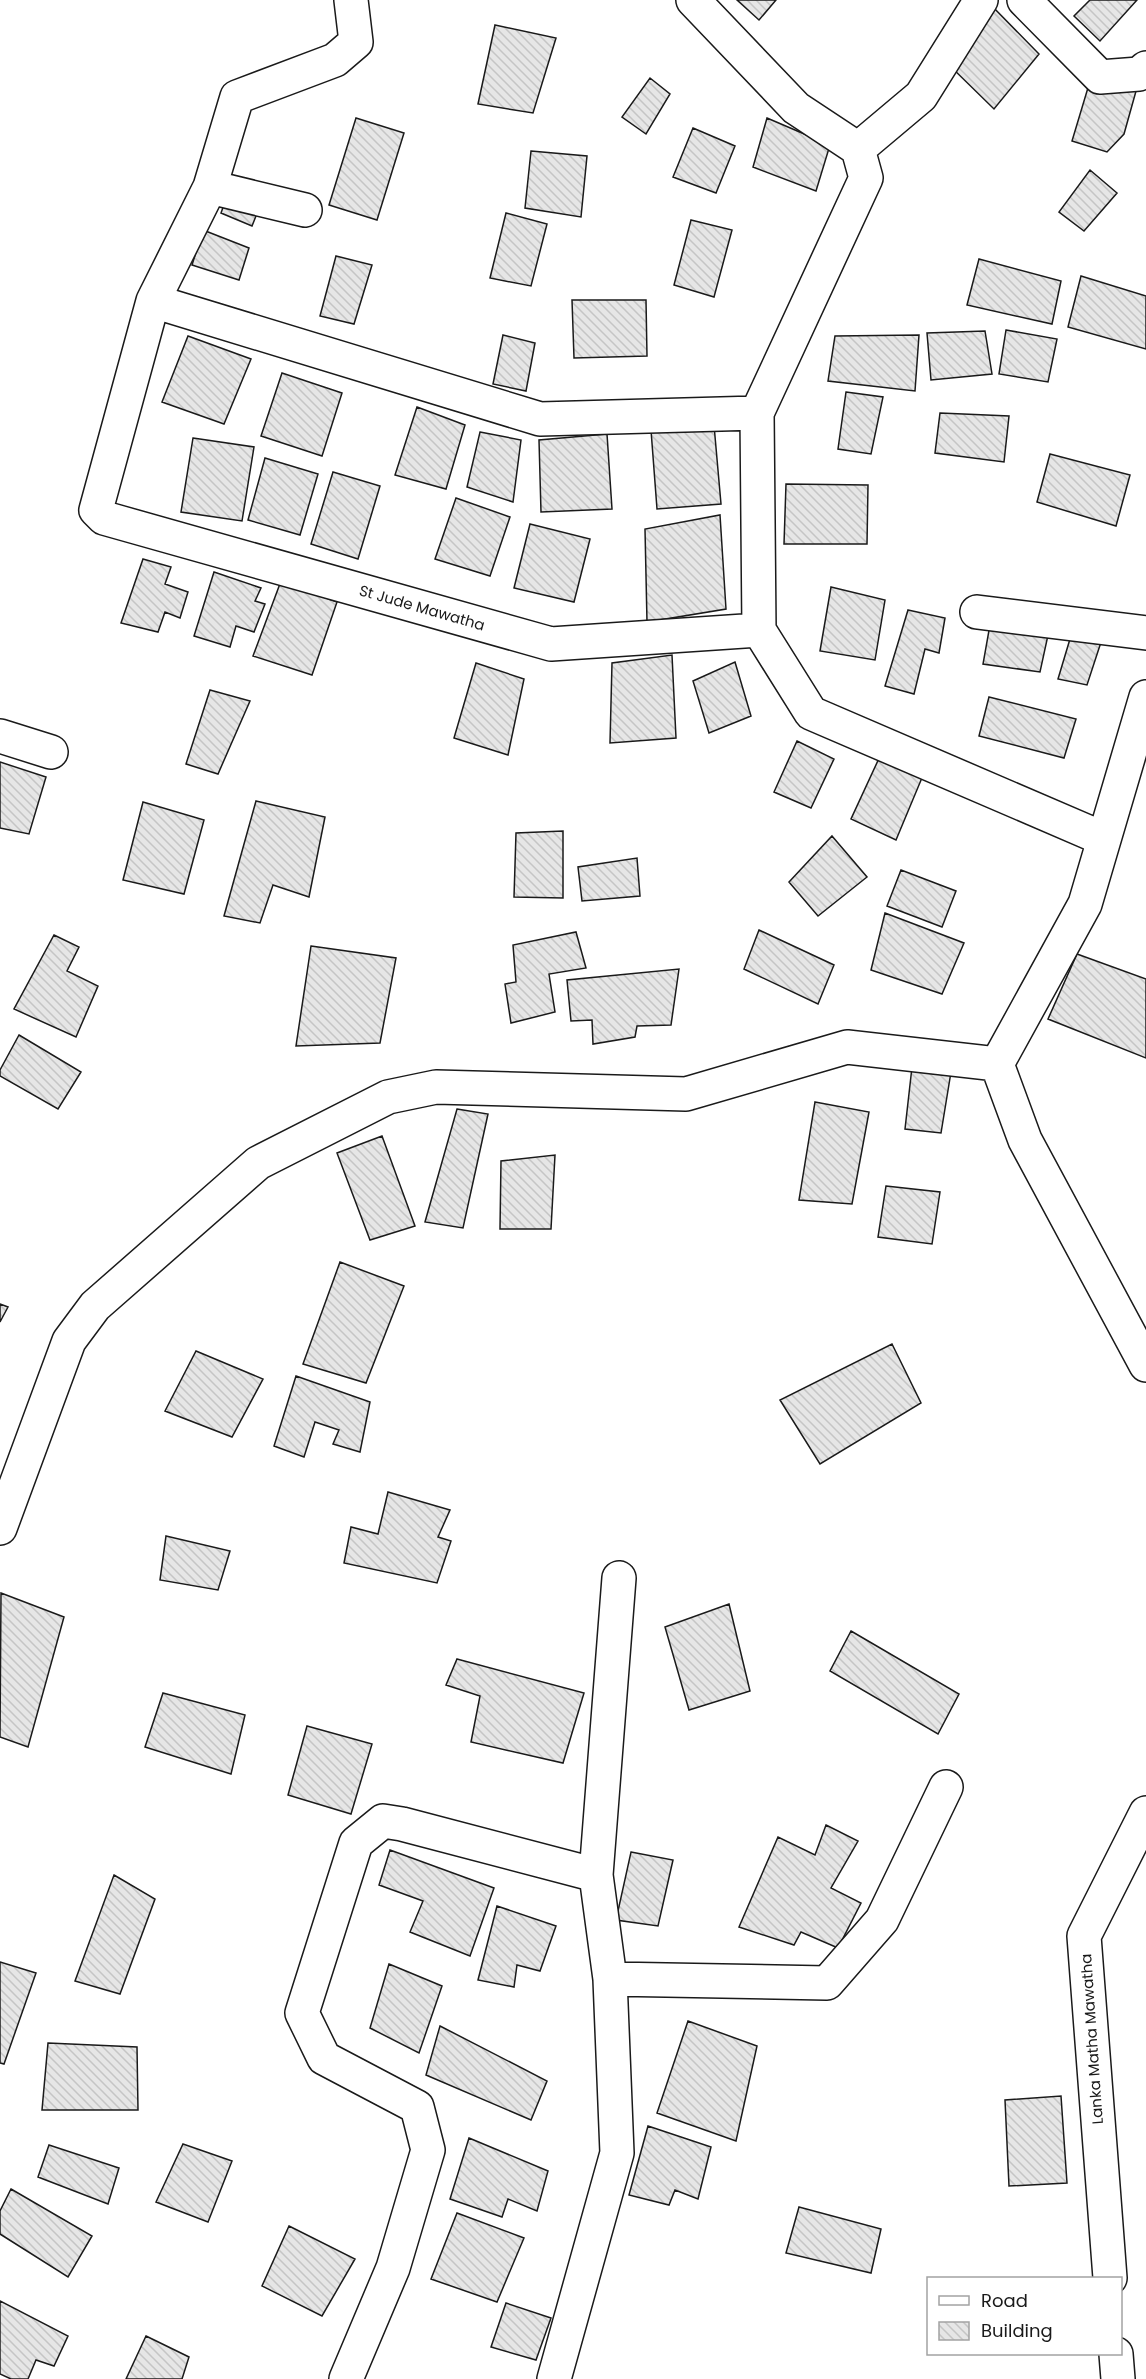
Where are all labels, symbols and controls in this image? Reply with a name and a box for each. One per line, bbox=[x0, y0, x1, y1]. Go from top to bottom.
street label: St Jude Mawatha bbox=[357, 580, 487, 636]
street label: Lanka Matha Mawatha bbox=[1075, 1953, 1108, 2125]
legend bbox=[927, 2277, 1122, 2355]
text: Road bbox=[981, 2288, 1028, 2313]
text: Building bbox=[981, 2318, 1053, 2343]

